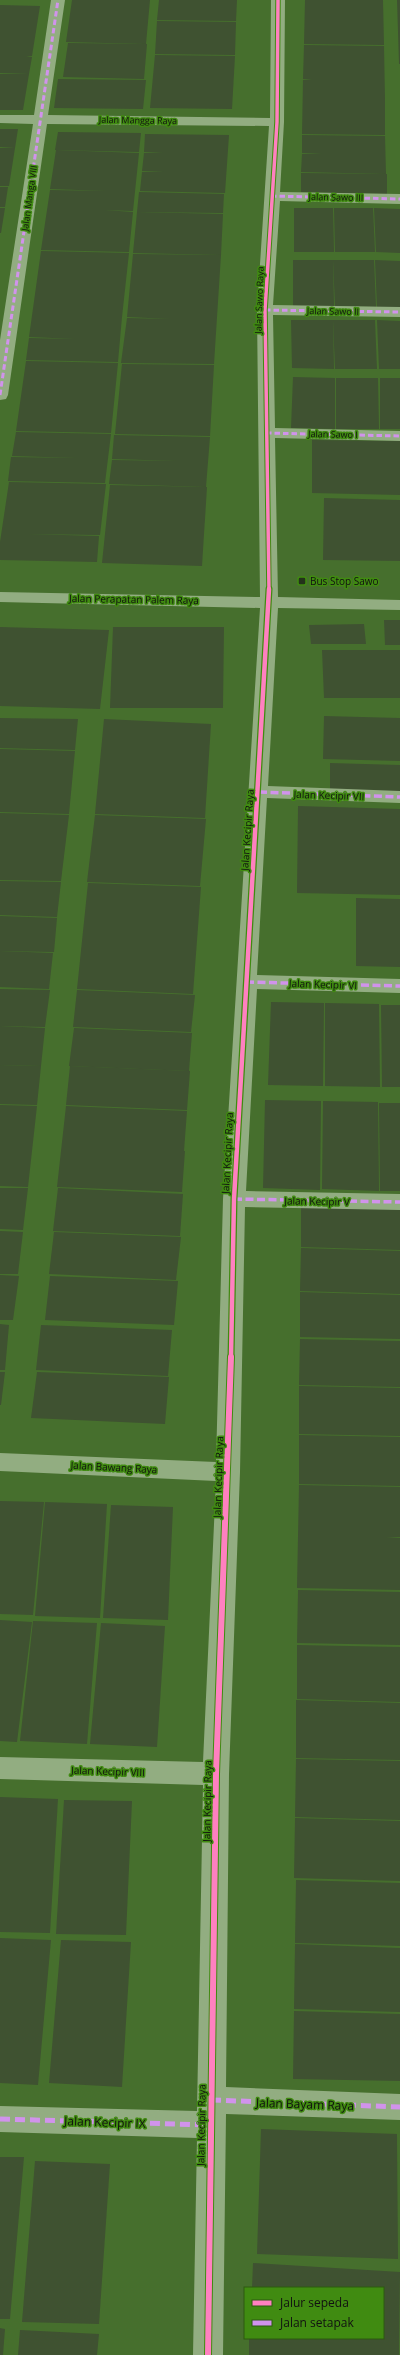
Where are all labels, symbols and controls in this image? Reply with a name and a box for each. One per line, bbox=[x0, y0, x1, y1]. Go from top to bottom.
street label: Jalan Mangga Raya bbox=[98, 113, 177, 127]
street label: Jalan Manga VIII bbox=[18, 164, 40, 233]
street label: Jalan Sawo III bbox=[308, 190, 363, 204]
street label: Jalan Sawo Raya bbox=[251, 266, 267, 335]
street label: Jalan Sawo II bbox=[306, 304, 359, 318]
street label: Jalan Sawo I bbox=[307, 427, 358, 441]
place label: Bus Stop Sawo bbox=[310, 574, 379, 588]
marker: Bus Stop Sawo bbox=[297, 576, 307, 586]
street label: Jalan Perapatan Palem Raya bbox=[68, 591, 199, 607]
street label: Jalan Kecipir VII bbox=[292, 787, 365, 803]
street label: Jalan Kecipir Raya bbox=[237, 789, 257, 872]
street label: Jalan Kecipir VI bbox=[288, 976, 357, 992]
street label: Jalan Kecipir Raya bbox=[218, 1112, 236, 1195]
street label: Jalan Kecipir V bbox=[283, 1193, 350, 1209]
street label: Jalan Kecipir Raya bbox=[210, 1436, 226, 1519]
street label: Jalan Bawang Raya bbox=[69, 1458, 158, 1476]
street label: Jalan Kecipir Raya bbox=[199, 1760, 215, 1843]
street label: Jalan Kecipir VIII bbox=[70, 1763, 145, 1779]
street label: Jalan Kecipir Raya bbox=[193, 2084, 209, 2167]
street label: Jalan Bayam Raya bbox=[255, 2094, 354, 2114]
street label: Jalan Kecipir IX bbox=[63, 2112, 146, 2132]
legend bbox=[244, 2287, 384, 2339]
text: Jalur sepeda bbox=[279, 2294, 349, 2311]
text: Jalan setapak bbox=[279, 2314, 354, 2331]

